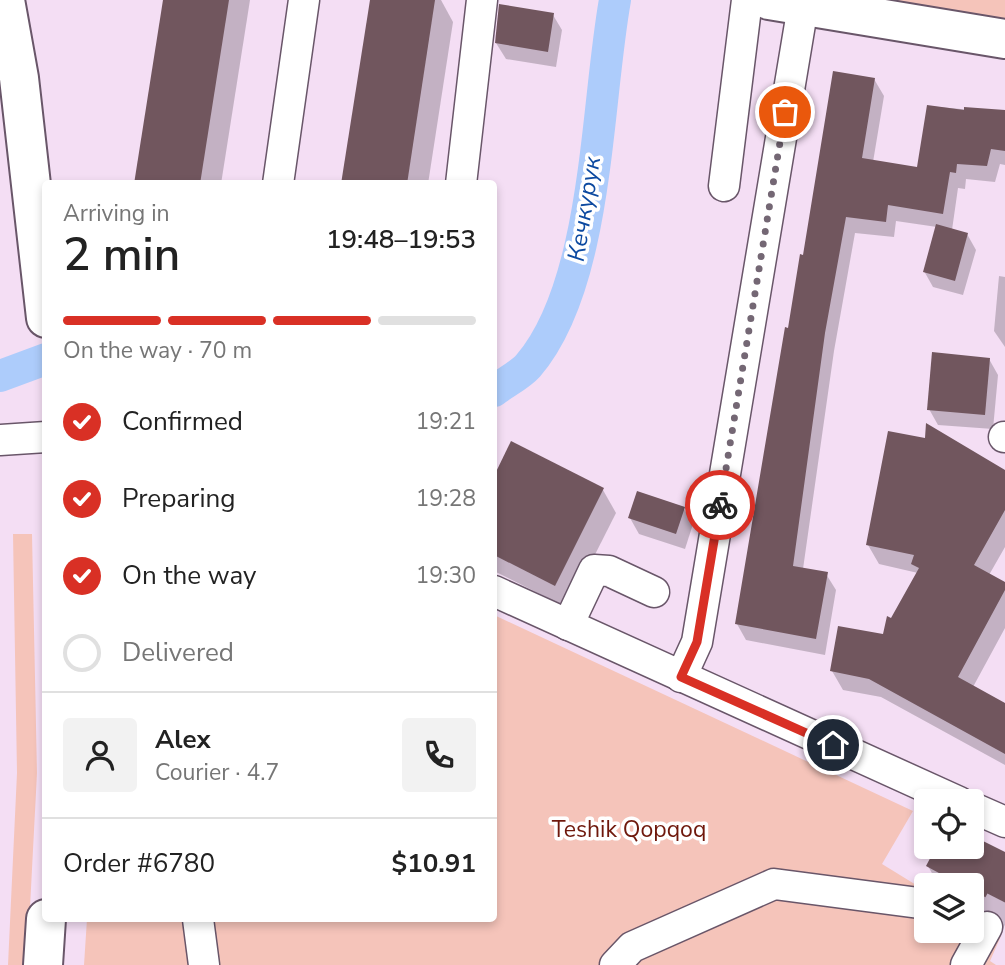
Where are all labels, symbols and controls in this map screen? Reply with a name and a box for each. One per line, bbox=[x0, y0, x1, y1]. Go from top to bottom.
pin bbox=[755, 82, 815, 142]
icon: bag bbox=[766, 93, 804, 131]
water label: Кечкурук bbox=[560, 154, 608, 264]
text: Arriving in bbox=[63, 198, 170, 229]
text: 19:48–19:53 bbox=[326, 222, 476, 257]
text: 2 min bbox=[63, 223, 180, 286]
text: On the way · 70 m bbox=[63, 335, 252, 366]
icon: check bbox=[63, 403, 101, 441]
text: Confirmed bbox=[122, 404, 243, 439]
text: 19:21 bbox=[416, 406, 476, 437]
courier bbox=[685, 470, 755, 540]
icon: check bbox=[63, 480, 101, 518]
text: Preparing bbox=[122, 481, 235, 516]
text: 19:28 bbox=[416, 483, 476, 514]
icon: bike bbox=[701, 486, 739, 524]
icon: check bbox=[63, 557, 101, 595]
text: On the way bbox=[122, 558, 256, 593]
text: 19:30 bbox=[416, 560, 476, 591]
text: Delivered bbox=[122, 635, 234, 670]
pin bbox=[803, 715, 863, 775]
button: person bbox=[63, 718, 137, 792]
button: phone bbox=[402, 718, 476, 792]
text: Alex bbox=[155, 722, 211, 757]
icon: home bbox=[814, 726, 852, 764]
text: Courier · 4.7 bbox=[155, 757, 279, 788]
map controls bbox=[914, 789, 984, 943]
button: locate bbox=[914, 789, 984, 859]
park label: Teshik Qopqoq bbox=[552, 814, 706, 845]
text: Order #6780 bbox=[63, 846, 215, 881]
text: $10.91 bbox=[392, 846, 476, 881]
button: layers bbox=[914, 873, 984, 943]

